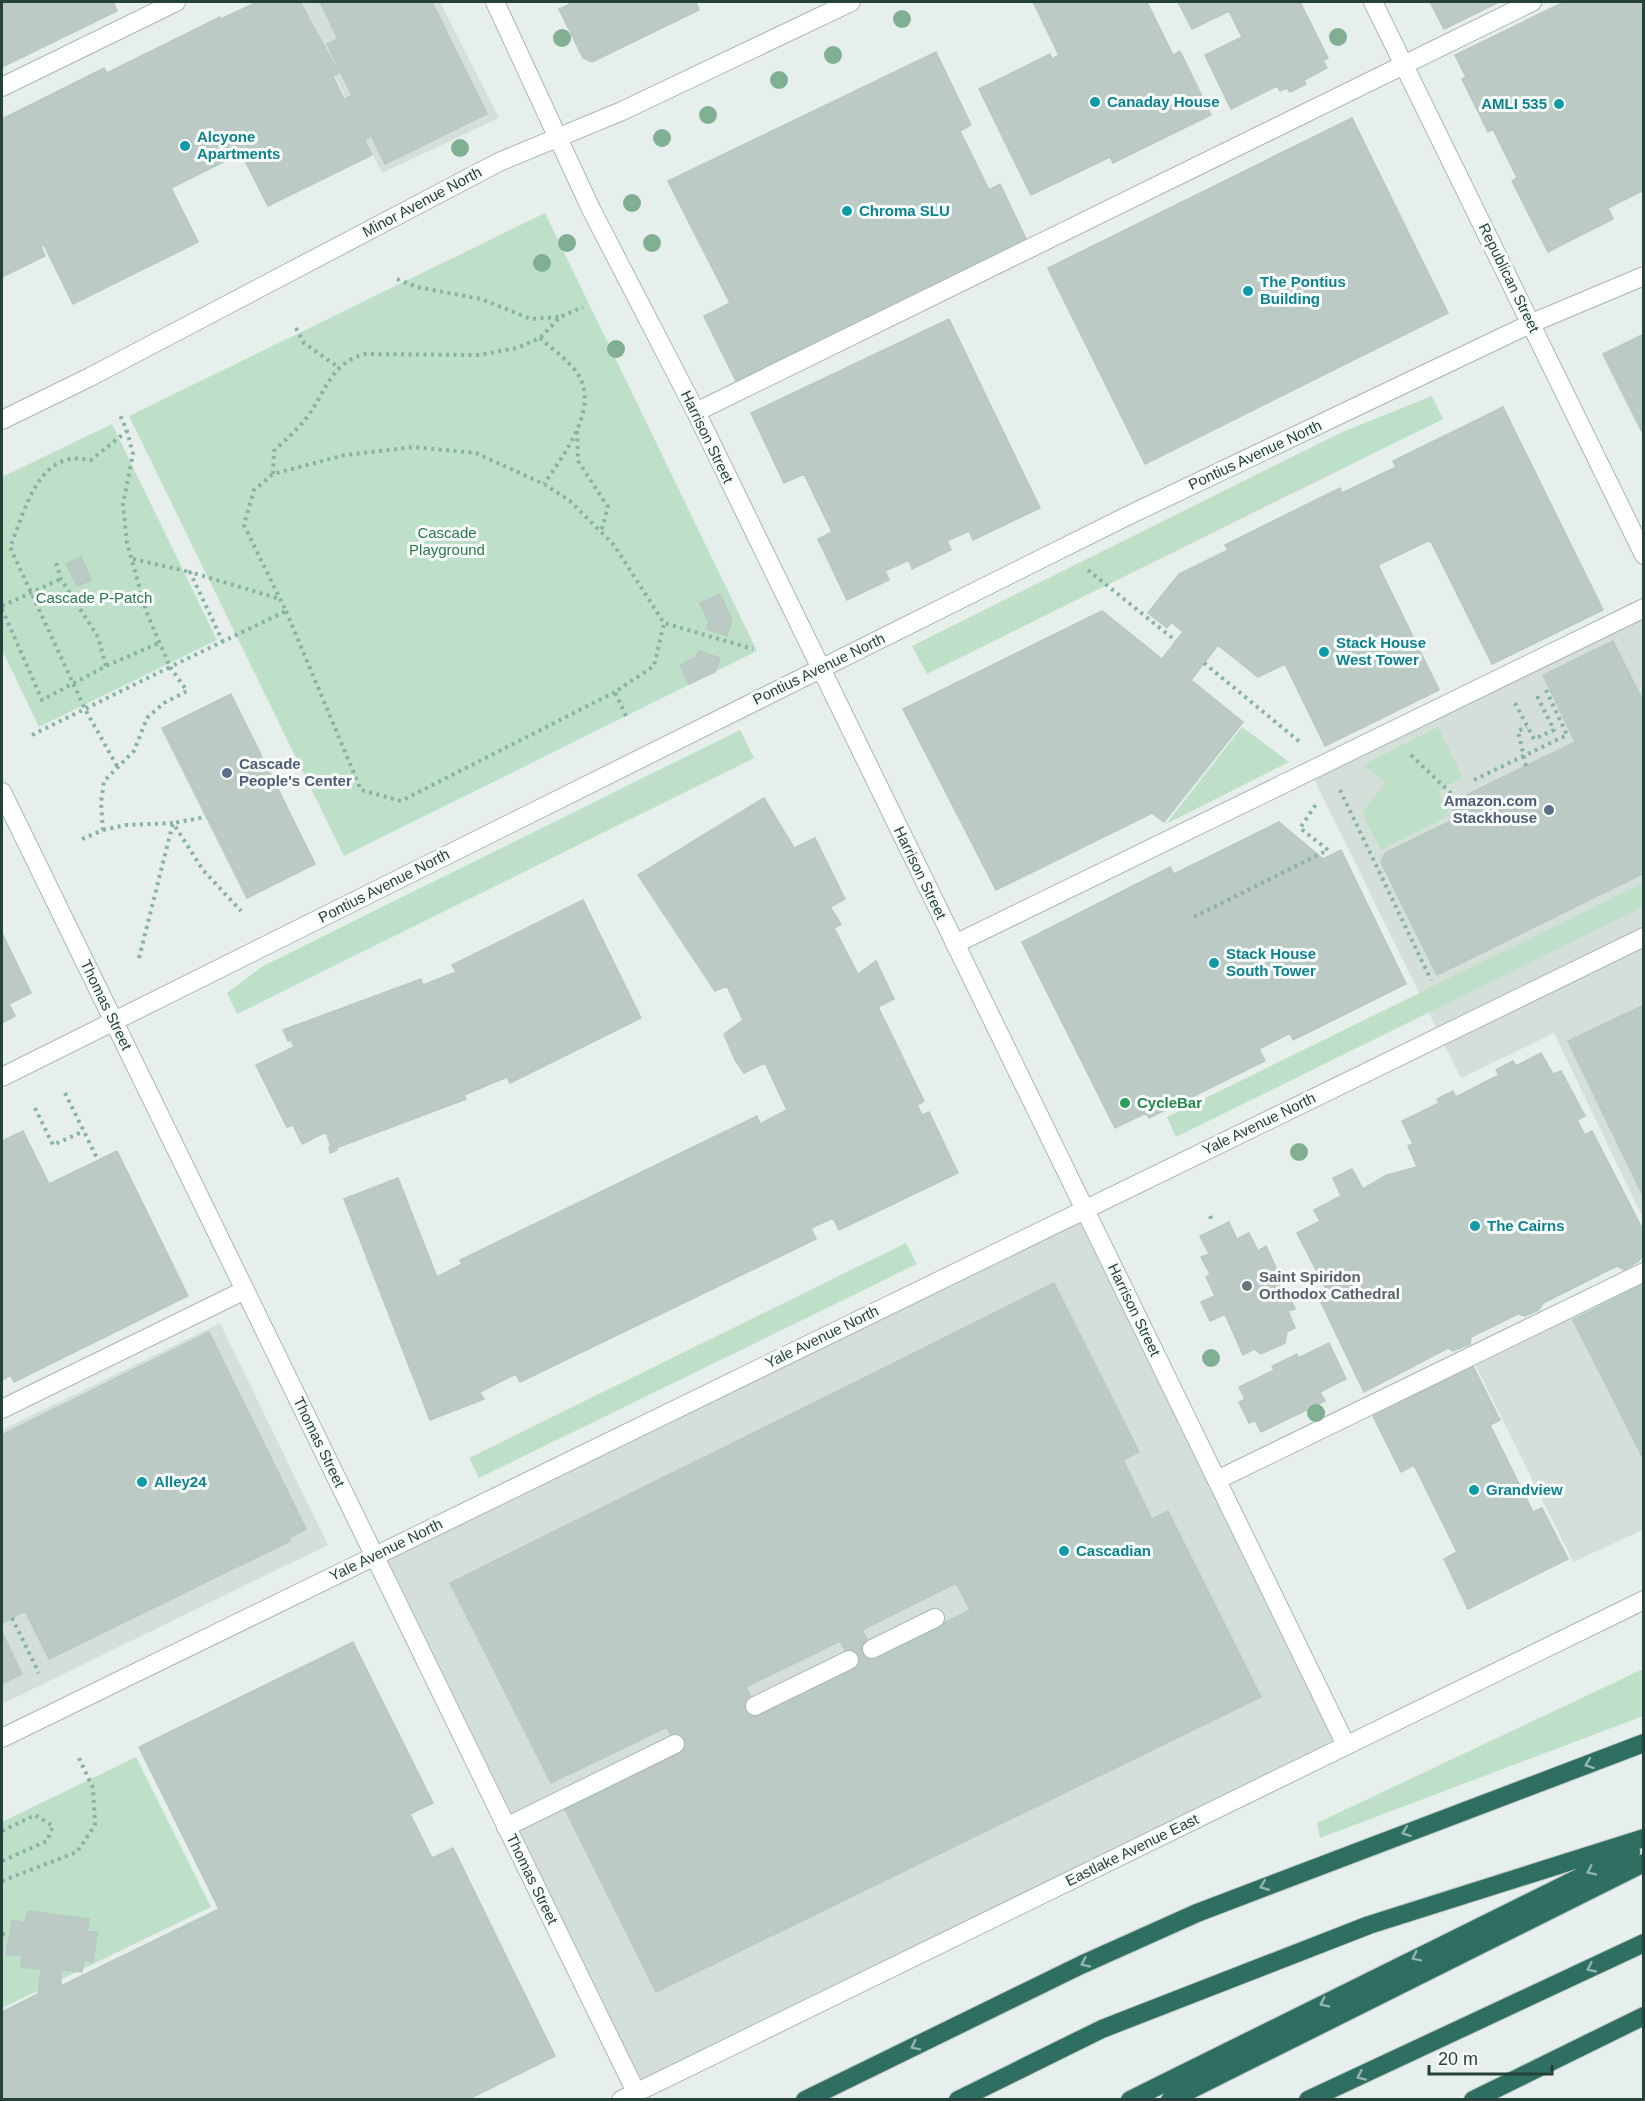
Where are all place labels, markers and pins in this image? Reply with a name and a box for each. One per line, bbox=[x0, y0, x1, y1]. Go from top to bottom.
place label: Canaday House bbox=[1107, 93, 1220, 110]
marker: Canaday House bbox=[1088, 95, 1102, 109]
place label: AMLI 535 bbox=[1481, 95, 1547, 112]
marker: AMLI 535 bbox=[1552, 97, 1566, 111]
place label: Alcyone Apartments bbox=[197, 128, 280, 162]
marker: Alcyone Apartments bbox=[178, 139, 192, 153]
place label: Chroma SLU bbox=[859, 202, 950, 219]
marker: Chroma SLU bbox=[840, 204, 854, 218]
place label: The Pontius Building bbox=[1260, 273, 1346, 307]
marker: The Pontius Building bbox=[1241, 284, 1255, 298]
place label: Stack House West Tower bbox=[1336, 634, 1426, 668]
marker: Stack House West Tower bbox=[1317, 645, 1331, 659]
place label: Cascade People's Center bbox=[239, 755, 352, 789]
marker: Cascade People's Center bbox=[220, 766, 234, 780]
place label: Amazon.com Stackhouse bbox=[1444, 792, 1537, 826]
marker: Amazon.com Stackhouse bbox=[1542, 803, 1556, 817]
place label: Stack House South Tower bbox=[1226, 945, 1316, 979]
marker: Stack House South Tower bbox=[1207, 956, 1221, 970]
place label: CycleBar bbox=[1137, 1094, 1202, 1111]
marker: CycleBar bbox=[1118, 1096, 1132, 1110]
place label: The Cairns bbox=[1487, 1217, 1565, 1234]
marker: The Cairns bbox=[1468, 1219, 1482, 1233]
place label: Saint Spiridon Orthodox Cathedral bbox=[1259, 1268, 1400, 1302]
marker: Saint Spiridon Orthodox Cathedral bbox=[1240, 1279, 1254, 1293]
place label: Alley24 bbox=[154, 1473, 207, 1490]
marker: Alley24 bbox=[135, 1475, 149, 1489]
place label: Grandview bbox=[1486, 1481, 1563, 1498]
marker: Grandview bbox=[1467, 1483, 1481, 1497]
place label: Cascadian bbox=[1076, 1542, 1151, 1559]
marker: Cascadian bbox=[1057, 1544, 1071, 1558]

